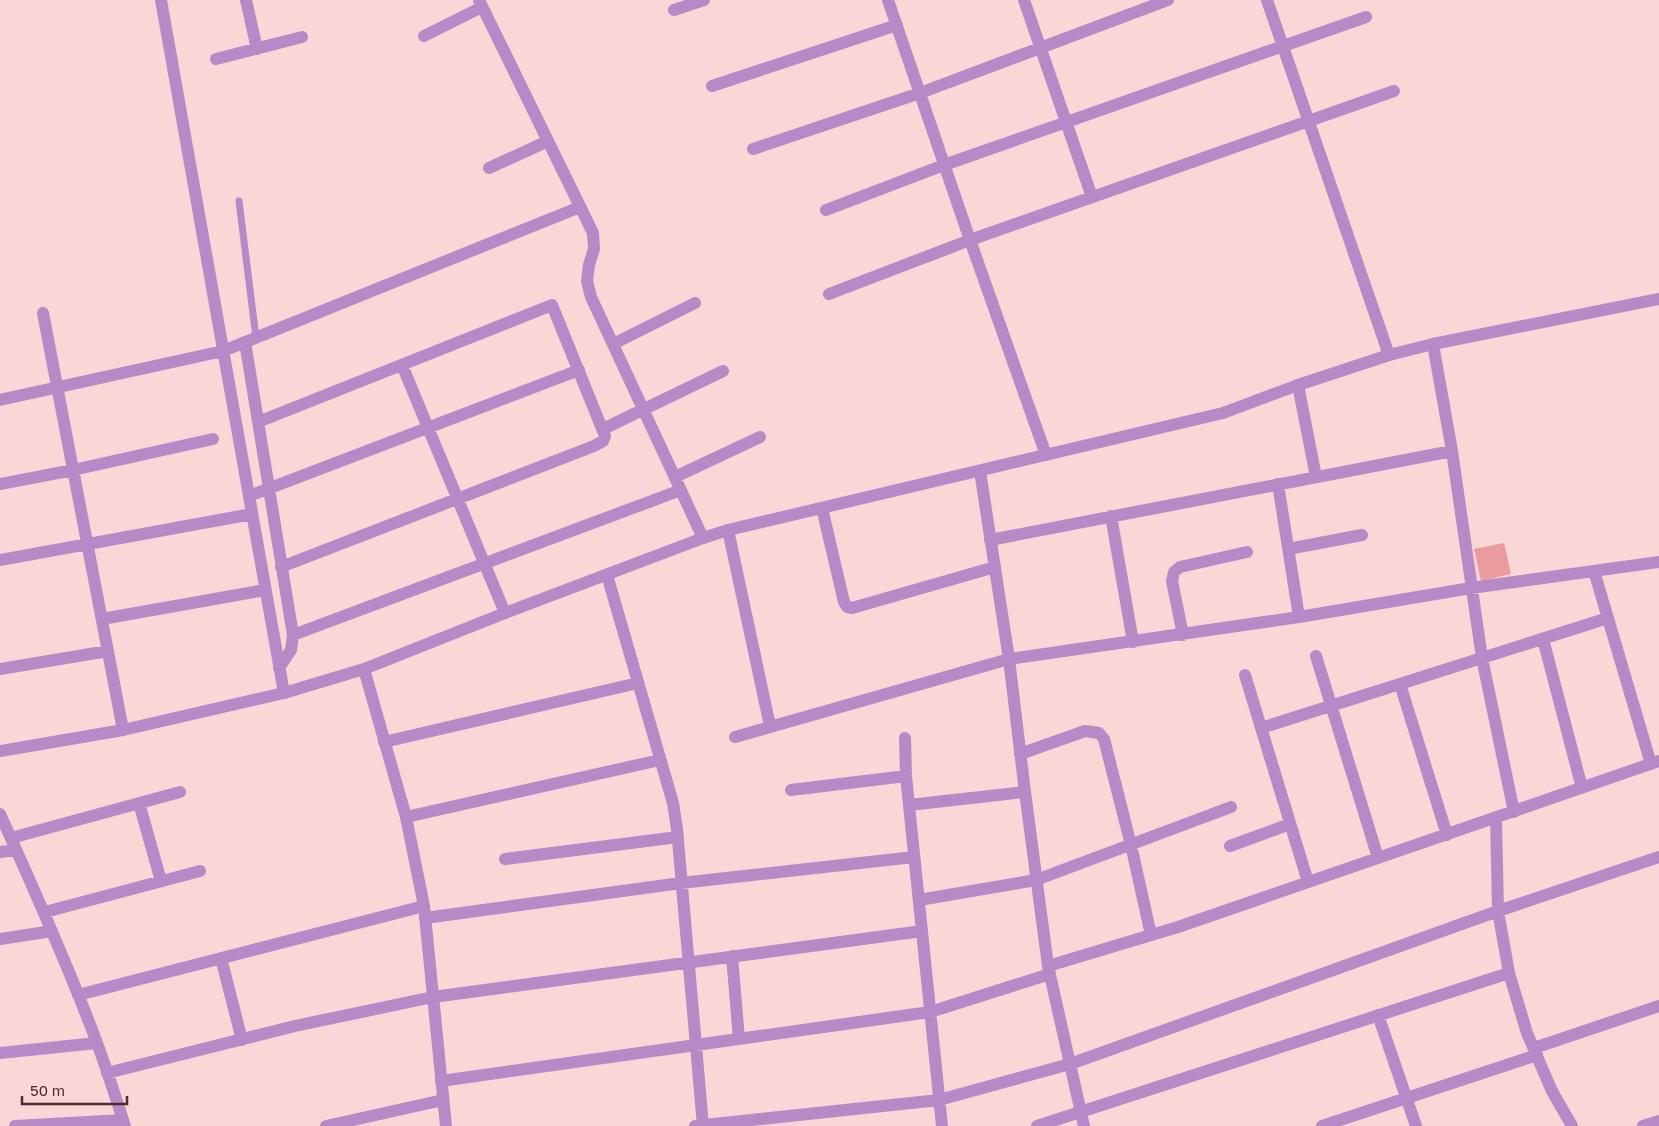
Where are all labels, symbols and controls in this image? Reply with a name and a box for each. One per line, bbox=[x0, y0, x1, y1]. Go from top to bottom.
scale bar bbox=[22, 1074, 128, 1106]
text: 50 m bbox=[30, 1081, 65, 1099]

